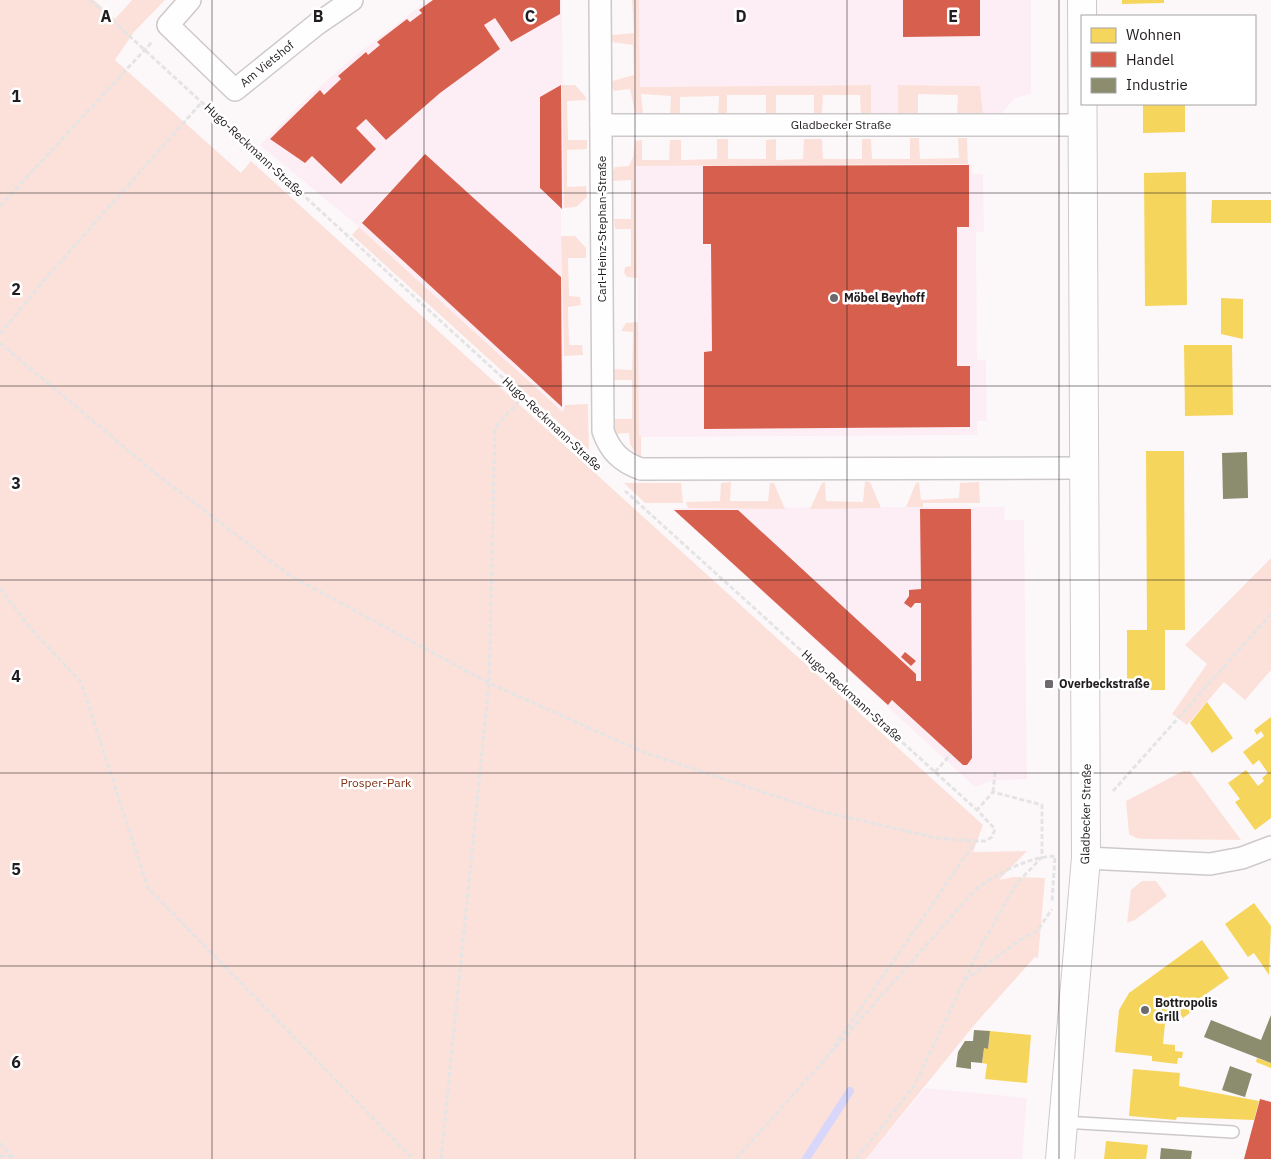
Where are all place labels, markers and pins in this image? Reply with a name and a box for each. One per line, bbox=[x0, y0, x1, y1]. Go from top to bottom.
place label: Möbel Beyhoff bbox=[844, 290, 925, 305]
marker: Möbel Beyhoff bbox=[828, 292, 840, 304]
place label: Overbeckstraße bbox=[1059, 676, 1150, 691]
marker: Overbeckstraße bbox=[1043, 678, 1055, 690]
place label: Bottropolis Grill bbox=[1155, 995, 1218, 1024]
marker: Bottropolis Grill bbox=[1139, 1004, 1151, 1016]

